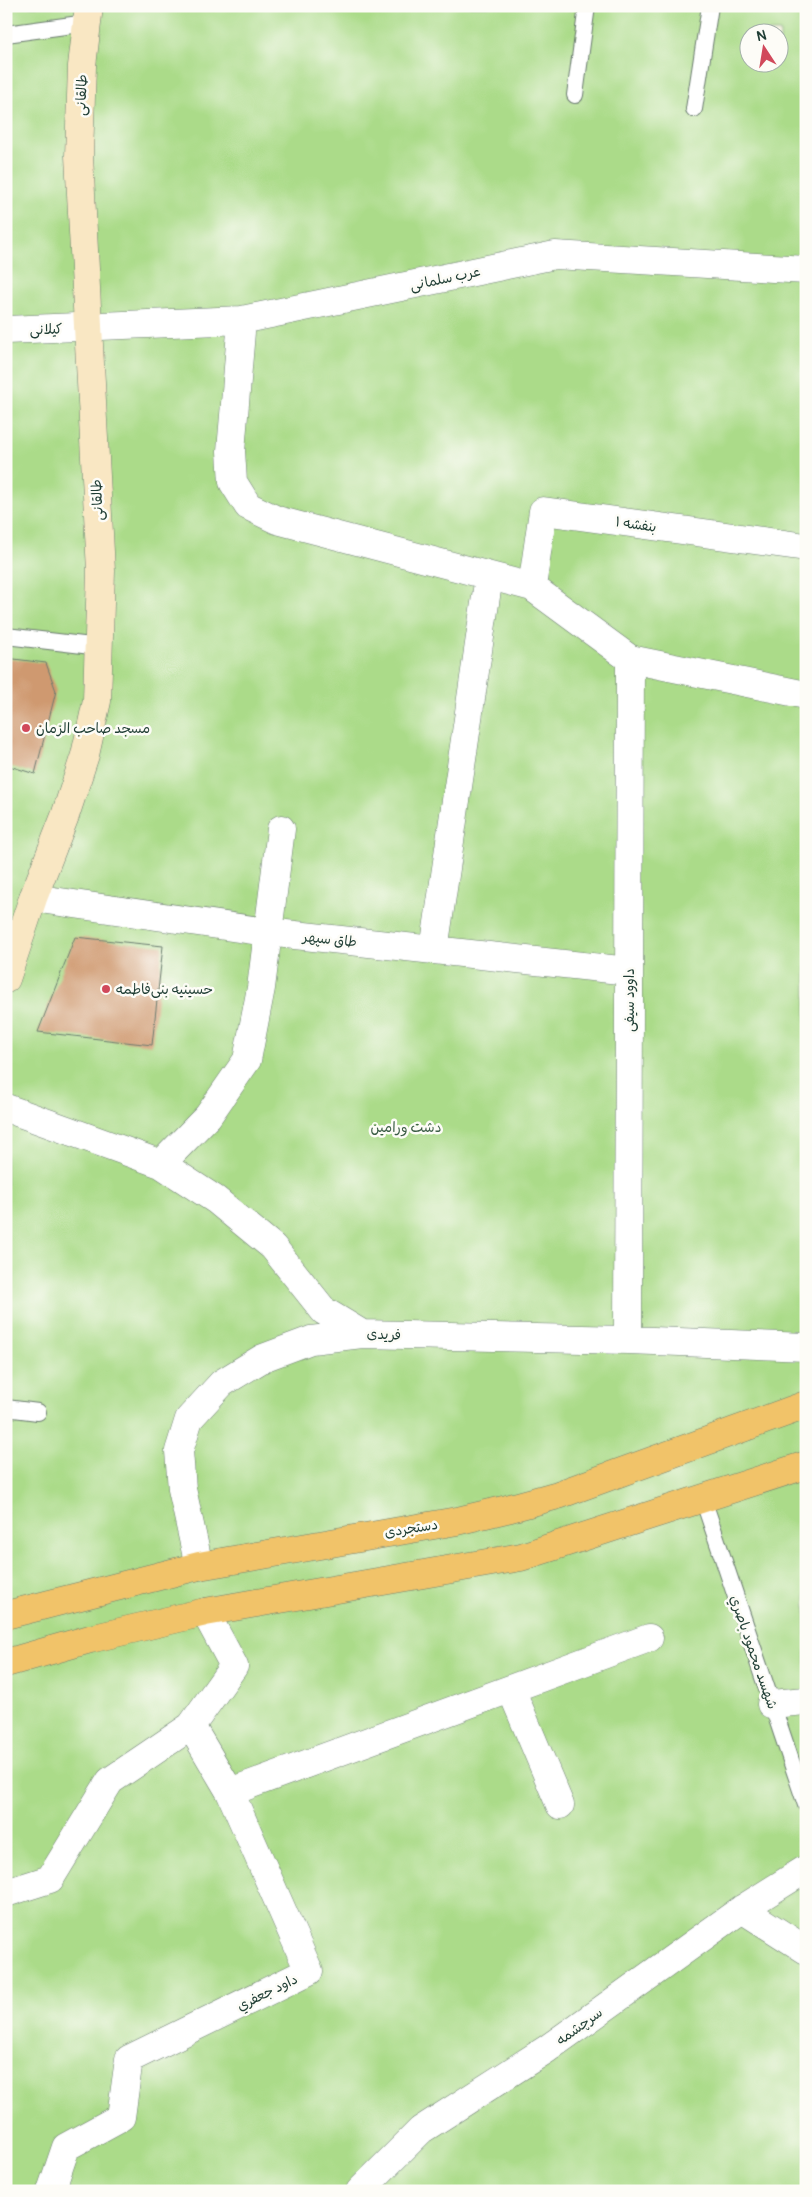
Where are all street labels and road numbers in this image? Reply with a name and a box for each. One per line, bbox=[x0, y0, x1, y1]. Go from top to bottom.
street label: طالقانی bbox=[72, 74, 91, 116]
street label: عرب سلمانی bbox=[408, 263, 482, 294]
street label: کیلانی bbox=[29, 320, 63, 339]
street label: طالقانی bbox=[88, 479, 107, 521]
street label: بنفشه ۱ bbox=[614, 513, 658, 536]
street label: طاق سپهر bbox=[301, 928, 358, 952]
street label: داوود سیفی bbox=[621, 968, 638, 1032]
street label: فریدی bbox=[366, 1325, 402, 1344]
street label: دستجردی bbox=[383, 1516, 439, 1541]
street label: شهسد محمود باصري bbox=[724, 1593, 781, 1712]
street label: داود جعفري bbox=[234, 1970, 301, 2016]
street label: سرچشمه bbox=[553, 2004, 606, 2050]

